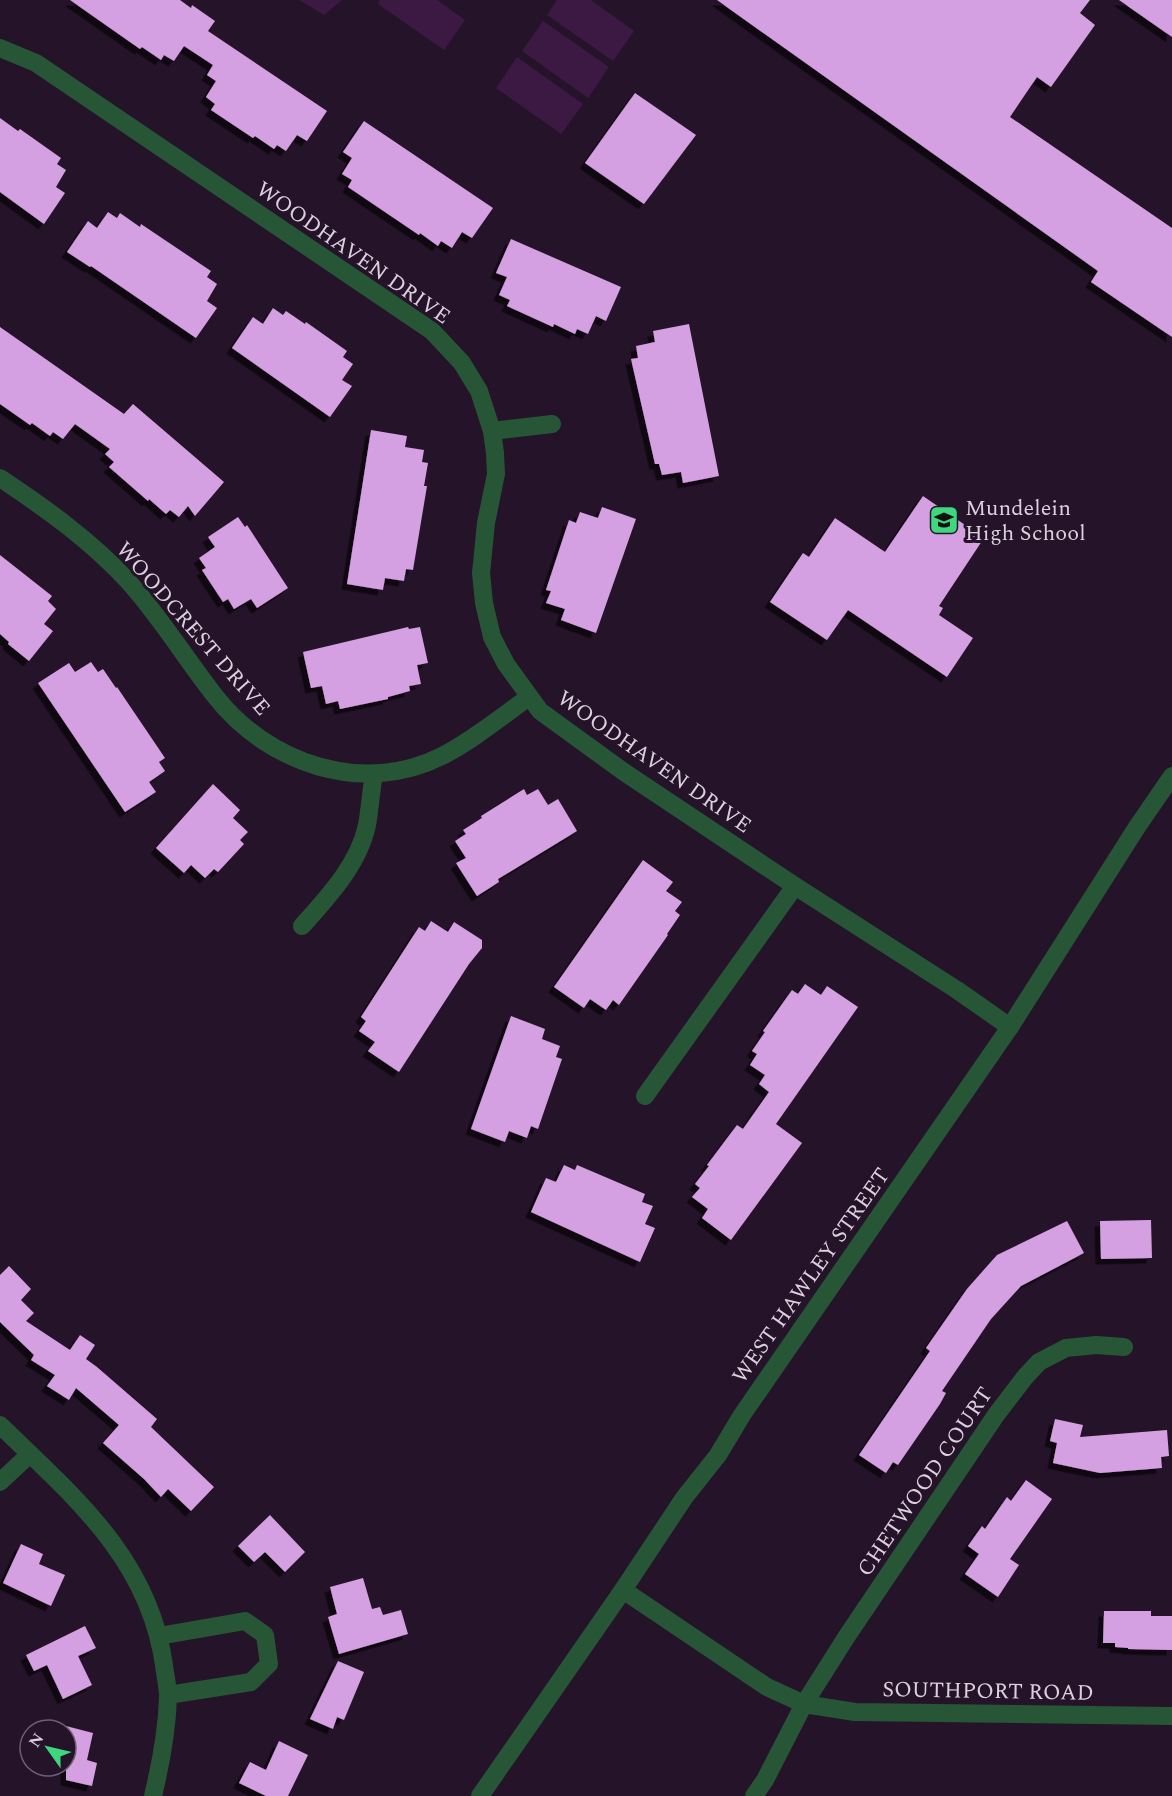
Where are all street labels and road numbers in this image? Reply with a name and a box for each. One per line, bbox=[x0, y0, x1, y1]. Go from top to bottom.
street label: WOODHAVEN DRIVE bbox=[249, 173, 457, 333]
street label: WOODCREST DRIVE bbox=[108, 534, 278, 724]
street label: WOODHAVEN DRIVE bbox=[550, 682, 758, 842]
street label: WEST HAWLEY STREET bbox=[724, 1161, 898, 1390]
street label: CHETWOOD COURT bbox=[849, 1380, 1001, 1583]
street label: SOUTHPORT ROAD bbox=[882, 1673, 1094, 1710]

